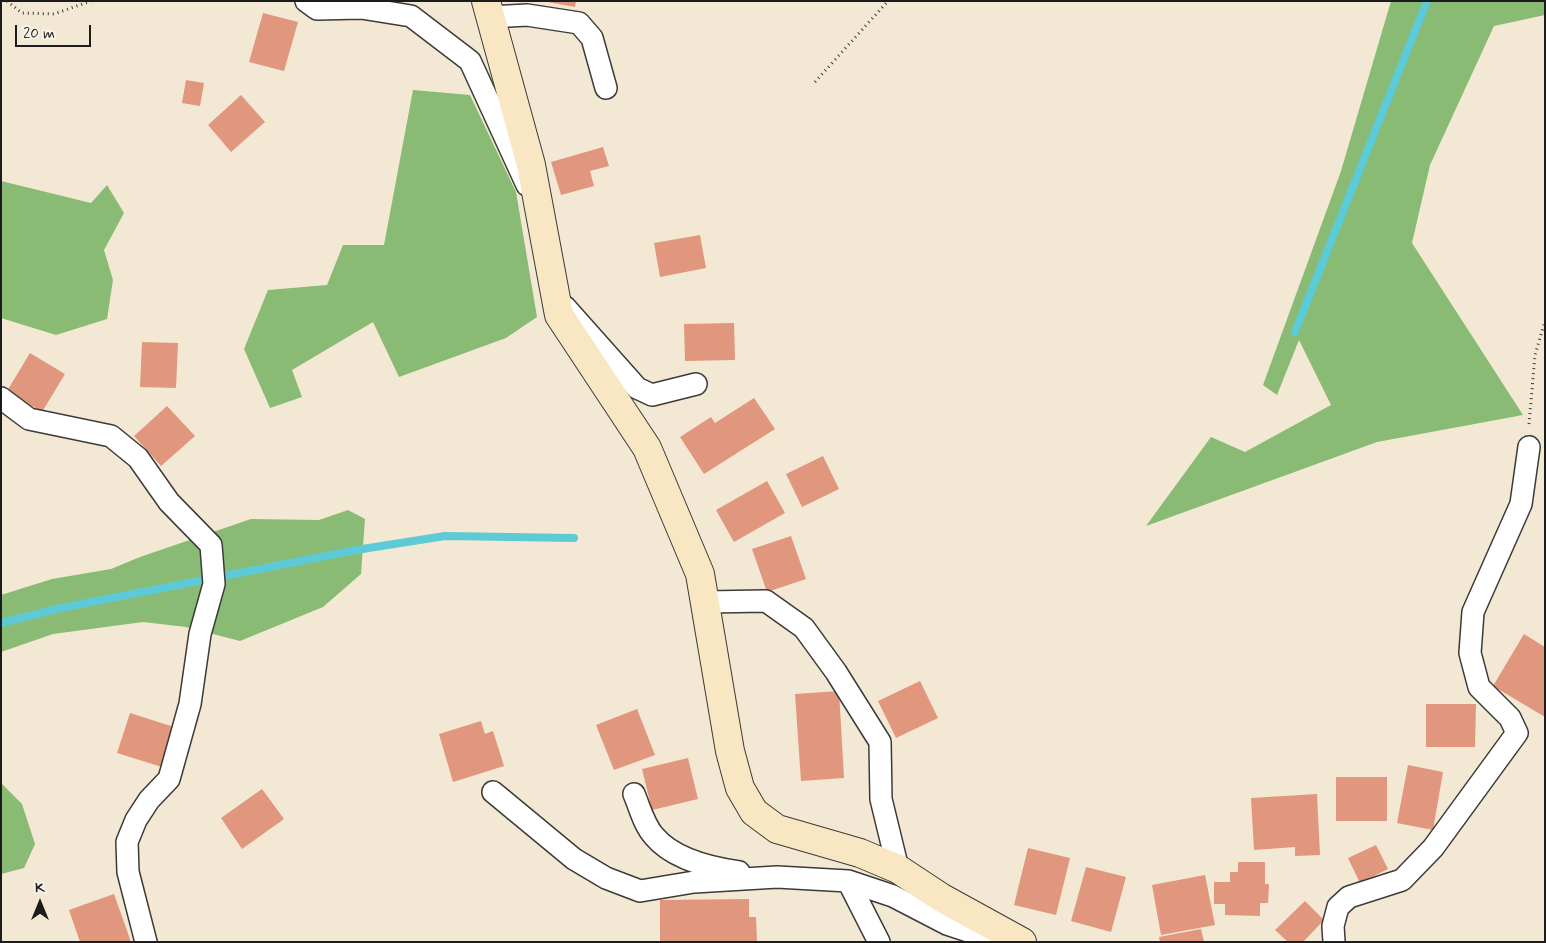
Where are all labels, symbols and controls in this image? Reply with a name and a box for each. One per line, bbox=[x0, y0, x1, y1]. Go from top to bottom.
scale bar bbox=[18, 15, 94, 47]
text: 20 m bbox=[23, 24, 55, 44]
north arrow bbox=[15, 878, 65, 928]
text: K bbox=[35, 879, 45, 897]

